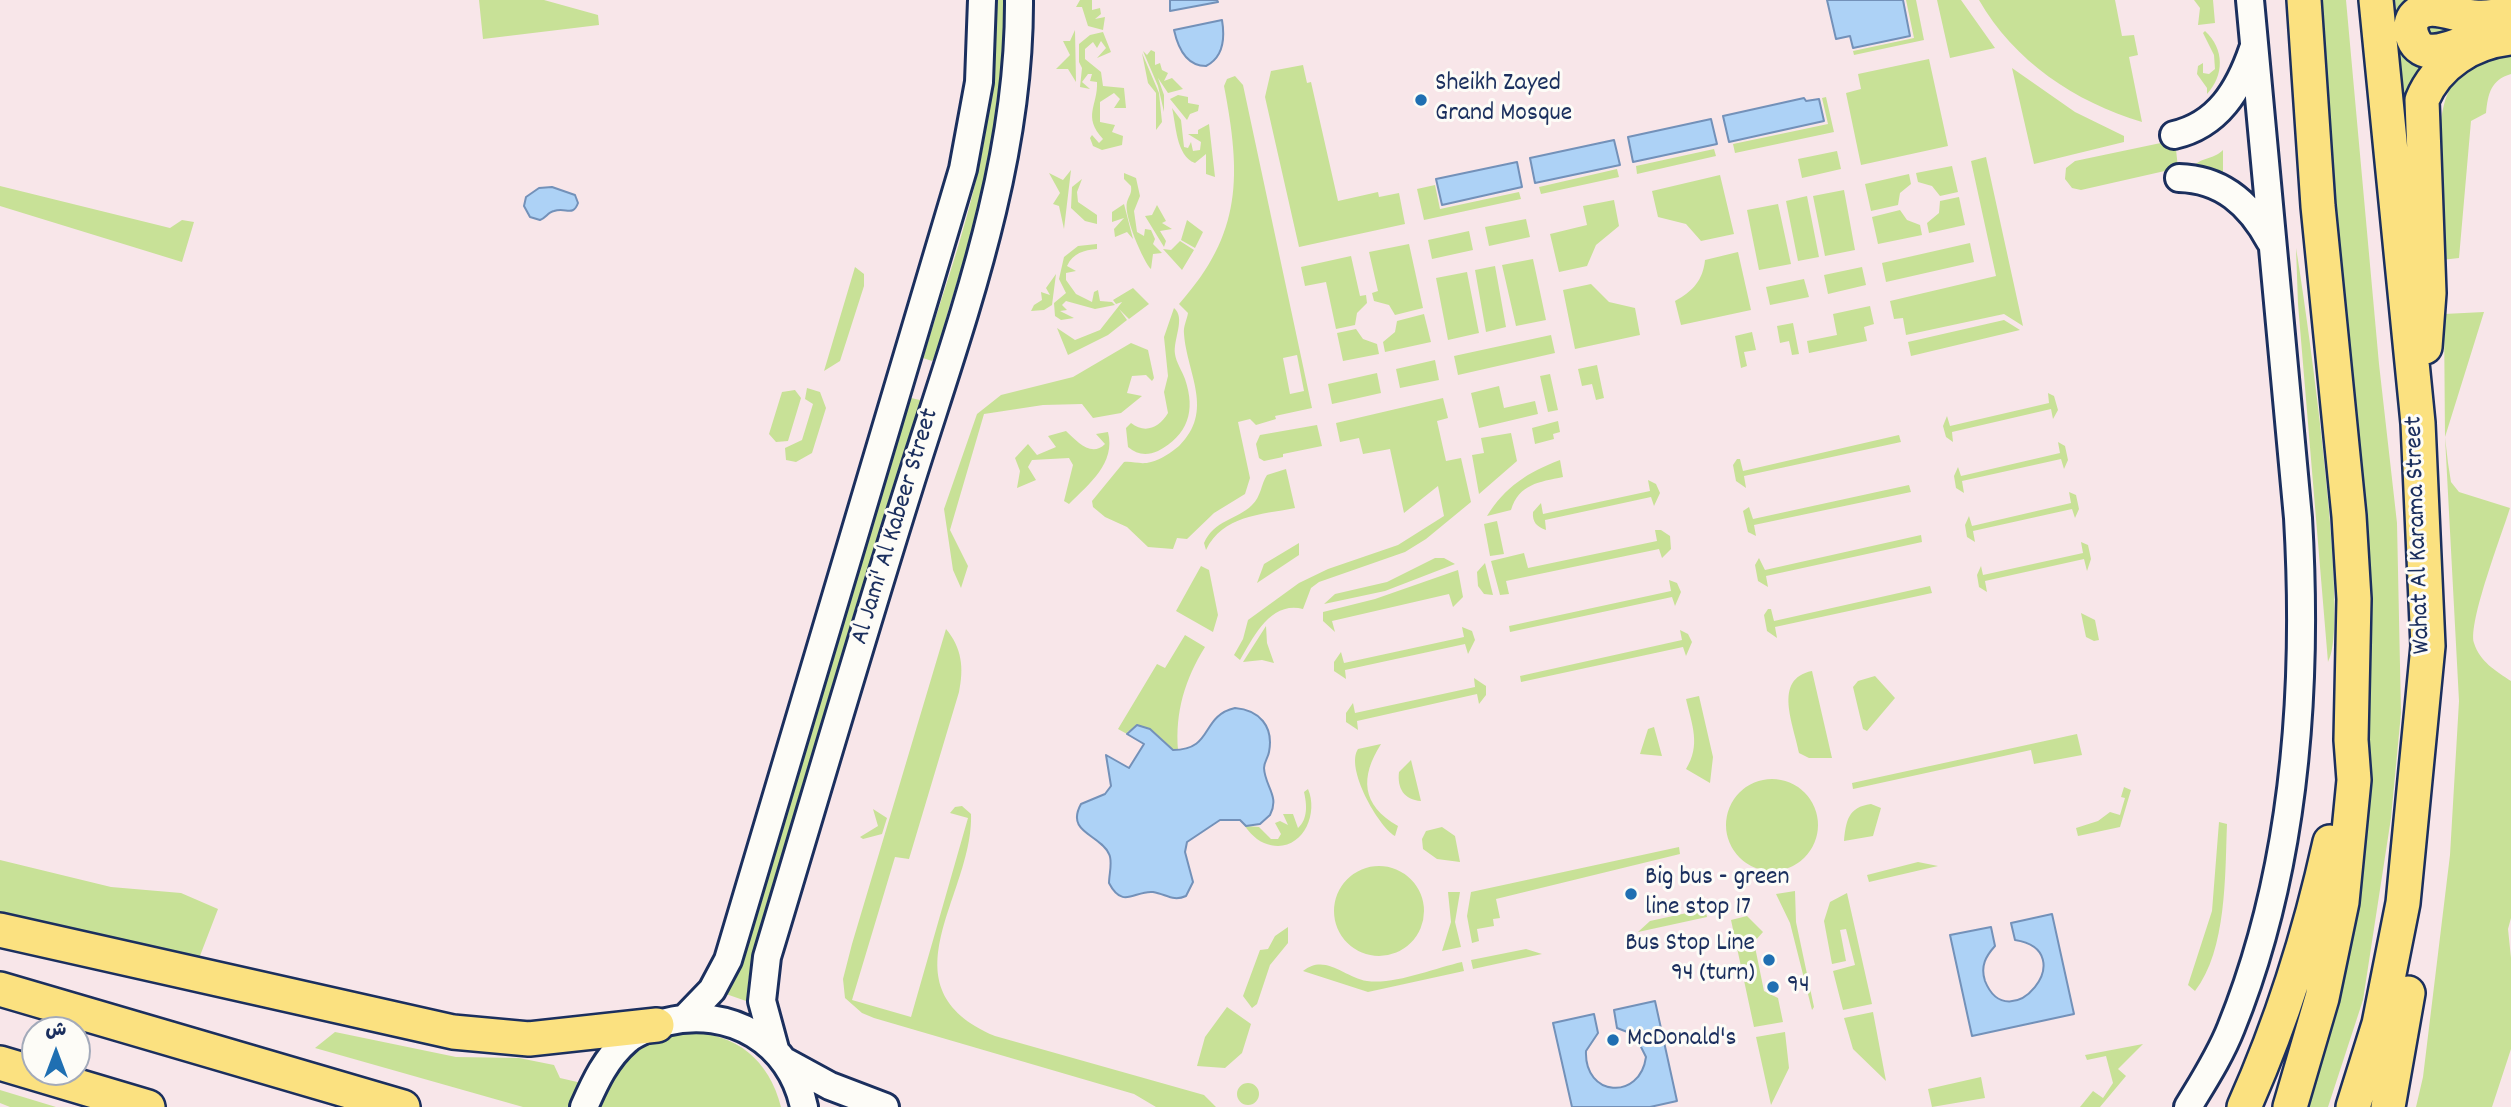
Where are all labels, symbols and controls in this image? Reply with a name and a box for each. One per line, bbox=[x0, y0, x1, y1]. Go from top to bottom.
place label: Sheikh Zayed Grand Mosque bbox=[1435, 69, 1572, 130]
marker: Sheikh Zayed Grand Mosque bbox=[1413, 92, 1429, 108]
street label: Al Jami' Al Kabeer Street bbox=[846, 405, 948, 649]
street label: Wahat Al Karama Street bbox=[2400, 415, 2440, 655]
place label: Big bus - green line stop 17 bbox=[1645, 863, 1790, 924]
marker: Big bus - green line stop 17 bbox=[1623, 886, 1639, 902]
place label: Bus Stop Line 94 (turn) bbox=[1625, 929, 1755, 990]
marker: Bus Stop Line 94 (turn) bbox=[1761, 952, 1777, 968]
place label: 94 bbox=[1787, 971, 1810, 1003]
marker: 94 bbox=[1765, 979, 1781, 995]
north arrow bbox=[21, 1016, 91, 1086]
text: ش bbox=[46, 1018, 66, 1045]
place label: McDonald's bbox=[1627, 1024, 1736, 1056]
marker: McDonald's bbox=[1605, 1032, 1621, 1048]

